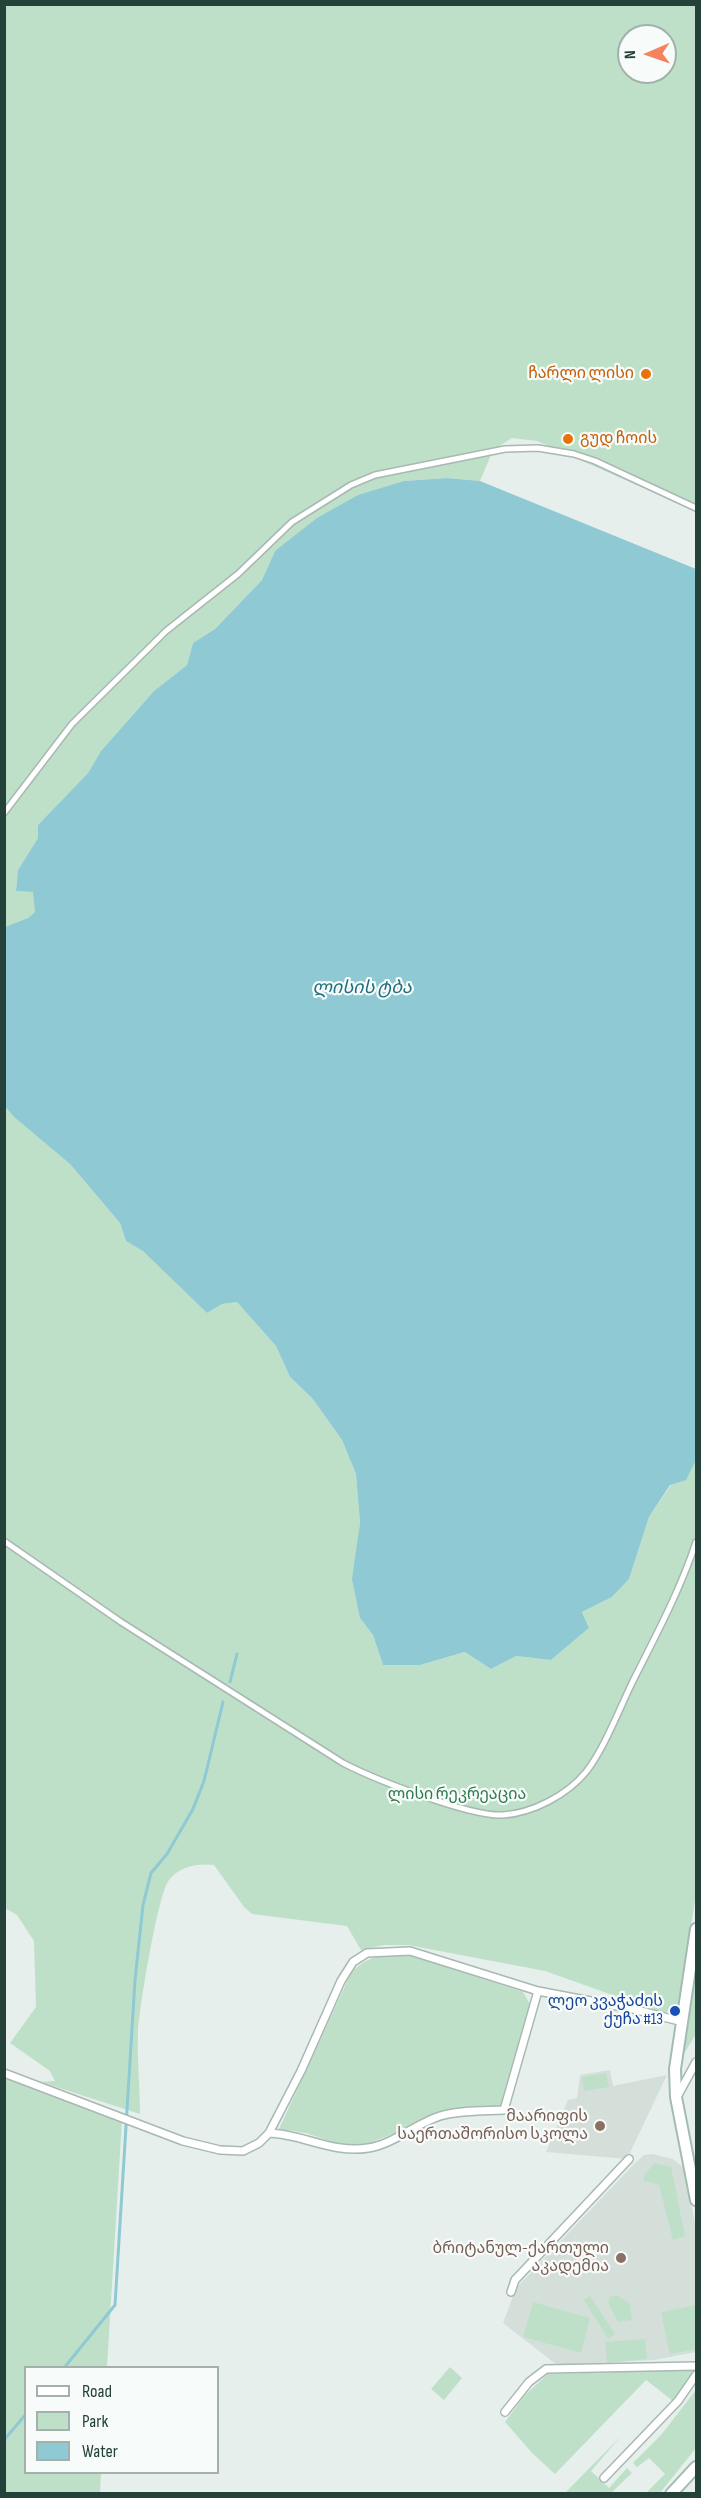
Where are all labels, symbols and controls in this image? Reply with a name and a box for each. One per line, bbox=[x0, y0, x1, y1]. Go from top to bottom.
north arrow bbox=[617, 24, 677, 84]
text: N bbox=[621, 50, 640, 59]
place label: ჩარლი ლისი bbox=[528, 364, 634, 384]
marker: ჩარლი ლისი bbox=[639, 367, 653, 381]
place label: გუდ ჩოის bbox=[580, 429, 657, 449]
marker: გუდ ჩოის bbox=[561, 432, 575, 446]
water label: ლისის ტბა bbox=[312, 977, 412, 999]
park label: ლისი რეკრეაცია bbox=[388, 1785, 526, 1805]
place label: ლეო კვაჭაძის ქუჩა #13 bbox=[548, 1992, 663, 2030]
marker: ლეო კვაჭაძის ქუჩა #13 bbox=[668, 2004, 682, 2018]
place label: მაარიფის საერთაშორისო სკოლა bbox=[397, 2107, 588, 2145]
marker: მაარიფის საერთაშორისო სკოლა bbox=[593, 2119, 607, 2133]
place label: ბრიტანულ-ქართული აკადემია bbox=[432, 2239, 609, 2277]
marker: ბრიტანულ-ქართული აკადემია bbox=[614, 2251, 628, 2265]
legend bbox=[24, 2366, 219, 2474]
text: Road bbox=[82, 2381, 112, 2402]
text: Park bbox=[82, 2411, 108, 2432]
text: Water bbox=[82, 2441, 118, 2462]

